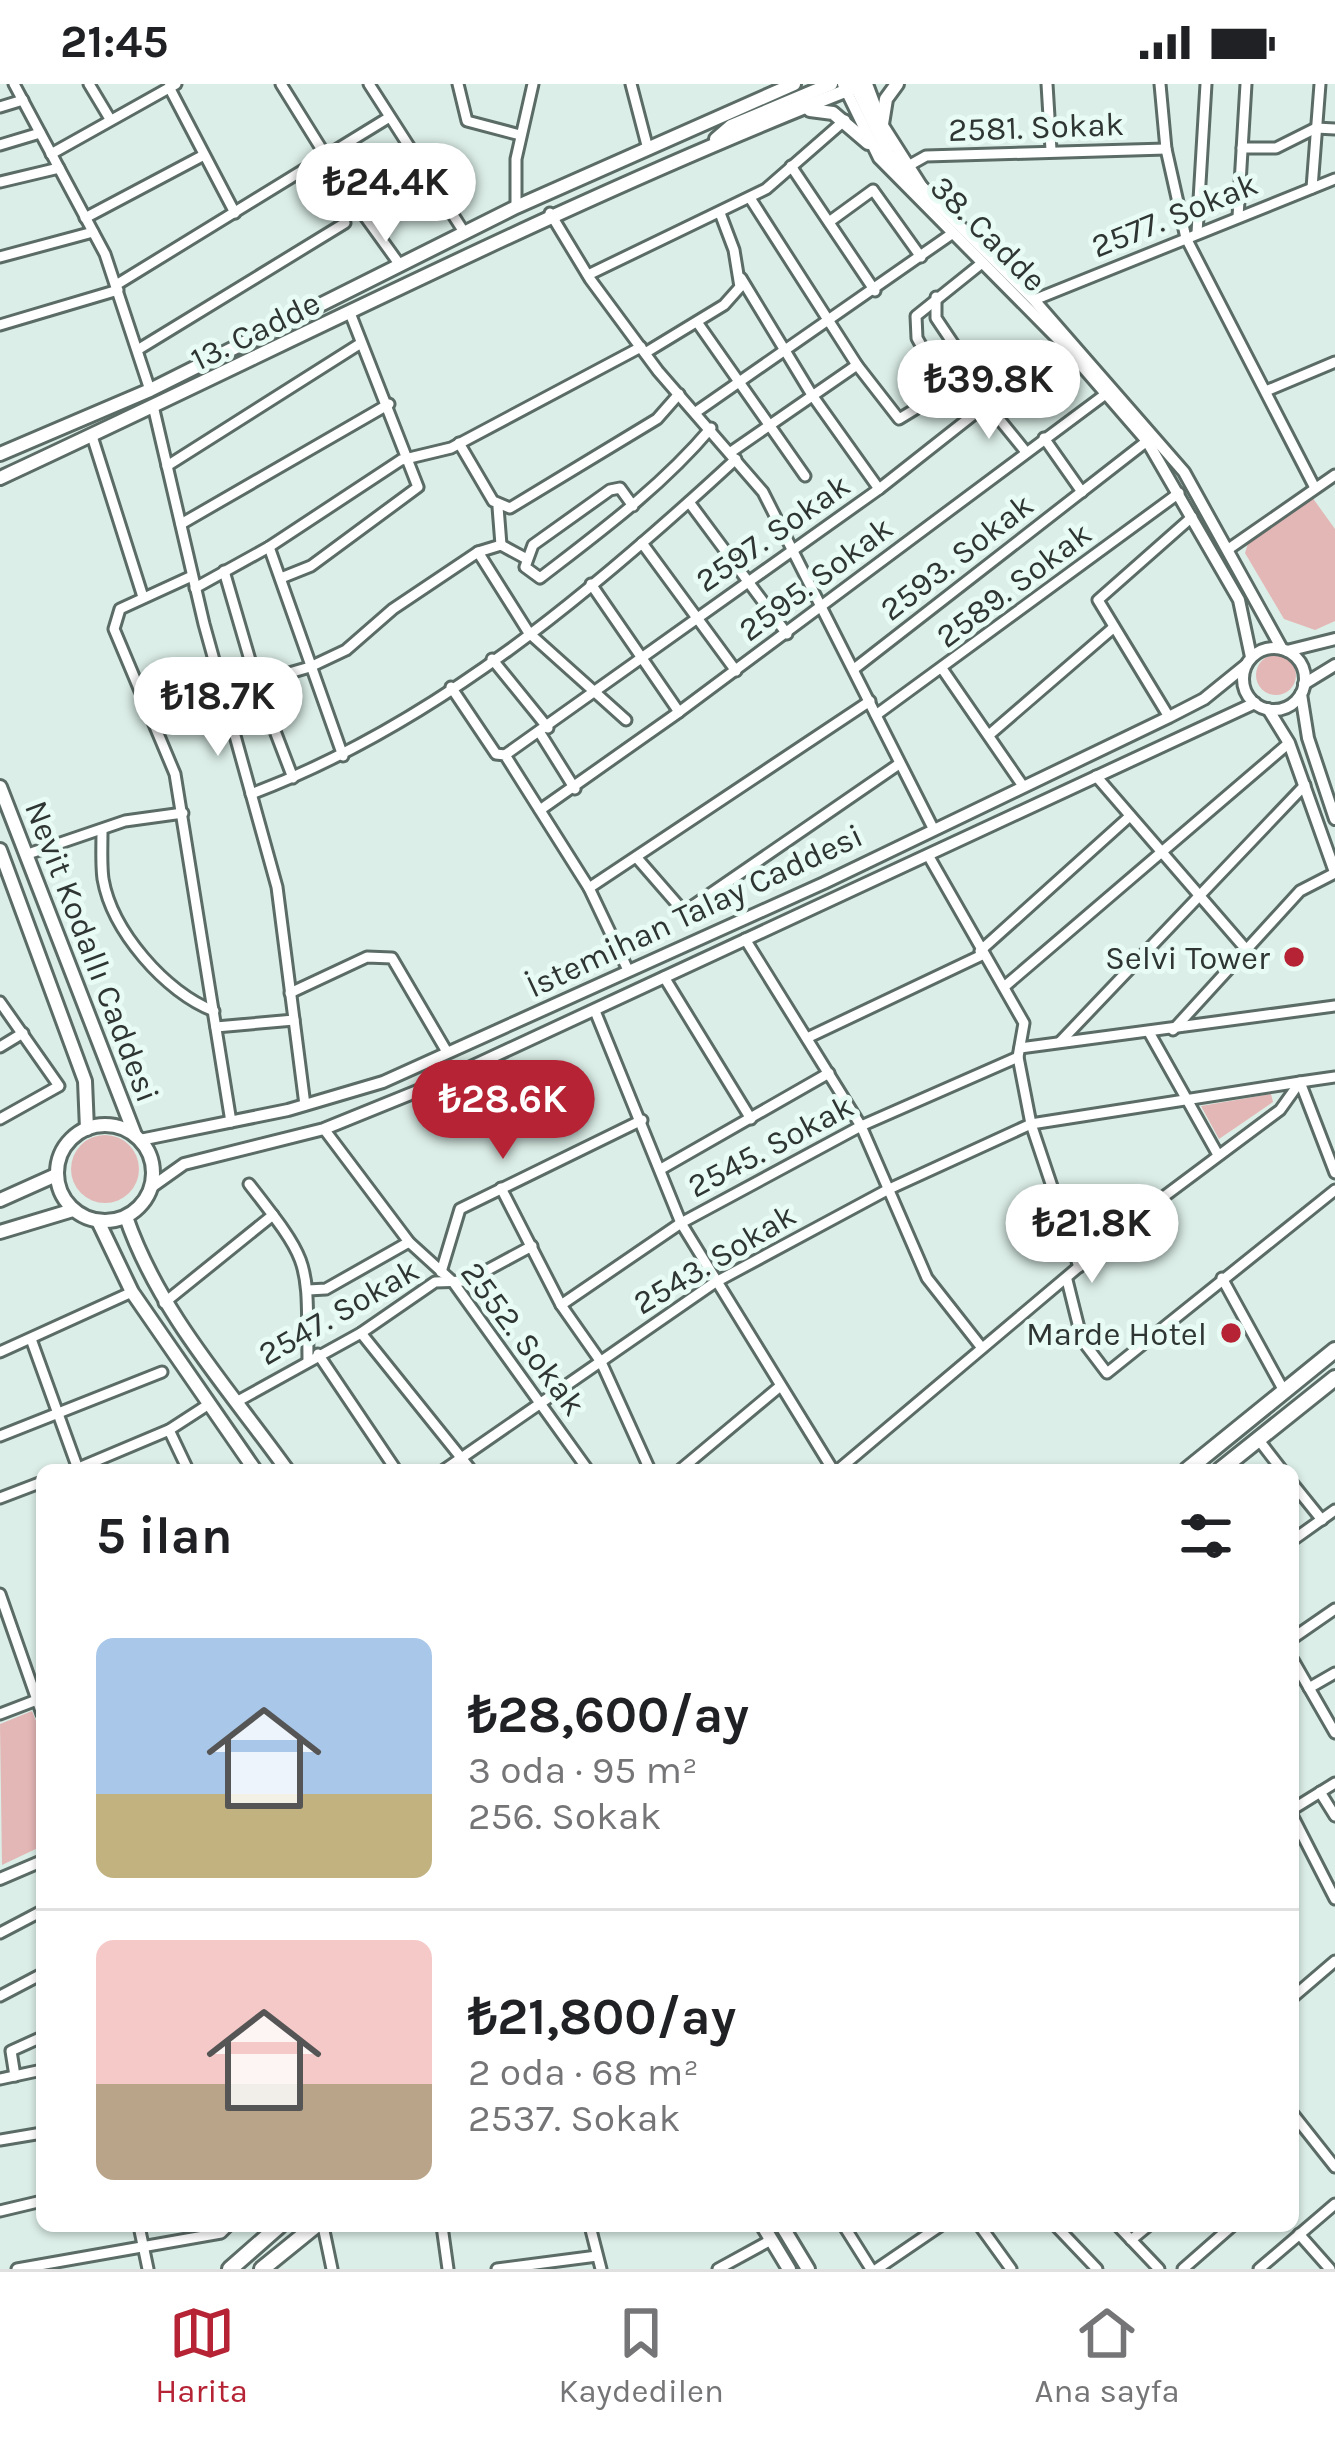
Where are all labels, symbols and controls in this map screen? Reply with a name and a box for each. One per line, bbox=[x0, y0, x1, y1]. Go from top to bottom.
text: 21:45 bbox=[60, 16, 168, 68]
street label: 2581. Sokak bbox=[947, 105, 1125, 149]
pin: ₺24.4K bbox=[288, 143, 484, 245]
text: ₺24.4K bbox=[323, 159, 449, 205]
street label: 2577. Sokak bbox=[1086, 164, 1263, 265]
street label: 38. Cadde bbox=[923, 168, 1054, 299]
street label: 13. Cadde bbox=[185, 283, 326, 378]
pin: ₺39.8K bbox=[891, 340, 1087, 442]
text: ₺39.8K bbox=[924, 356, 1054, 402]
street label: 2597. Sokak bbox=[688, 466, 857, 600]
street label: 2593. Sokak bbox=[873, 485, 1041, 628]
street label: 2595. Sokak bbox=[731, 509, 900, 649]
street label: 2589. Sokak bbox=[929, 514, 1099, 655]
pin: ₺18.7K bbox=[120, 657, 316, 759]
text: ₺18.7K bbox=[161, 673, 275, 719]
street label: Nevit Kodallı Caddesi bbox=[17, 795, 167, 1107]
street label: İstemihan Talay Caddesi bbox=[520, 816, 869, 1006]
place label: Selvi Tower bbox=[1105, 939, 1270, 977]
marker: Selvi Tower bbox=[1281, 944, 1307, 970]
pin: ₺28.6K bbox=[405, 1060, 601, 1162]
text: ₺28.6K bbox=[439, 1076, 567, 1122]
street label: 2545. Sokak bbox=[681, 1086, 860, 1205]
pin: ₺21.8K bbox=[994, 1184, 1190, 1286]
street label: 2543. Sokak bbox=[626, 1196, 803, 1322]
text: ₺21.8K bbox=[1033, 1200, 1151, 1246]
street label: 2547. Sokak bbox=[252, 1251, 425, 1373]
street label: 2552. Sokak bbox=[453, 1254, 593, 1423]
place label: Marde Hotel bbox=[1026, 1315, 1207, 1353]
marker: Marde Hotel bbox=[1218, 1320, 1244, 1346]
icon: filters bbox=[1173, 1503, 1239, 1569]
text: 5 ilan bbox=[96, 1506, 232, 1566]
text: ₺28,600/ay bbox=[468, 1685, 749, 1745]
icon: home bbox=[192, 1686, 336, 1830]
text: 3 oda · 95 m² bbox=[468, 1747, 698, 1793]
text: 256. Sokak bbox=[468, 1793, 661, 1839]
text: ₺21,800/ay bbox=[468, 1987, 736, 2047]
icon: home bbox=[192, 1988, 336, 2132]
text: 2 oda · 68 m² bbox=[468, 2049, 699, 2095]
text: 2537. Sokak bbox=[468, 2095, 681, 2141]
tab: Harita bbox=[155, 2300, 248, 2410]
tab: Kaydedilen bbox=[558, 2300, 724, 2410]
tab: Ana sayfa bbox=[1035, 2300, 1180, 2410]

